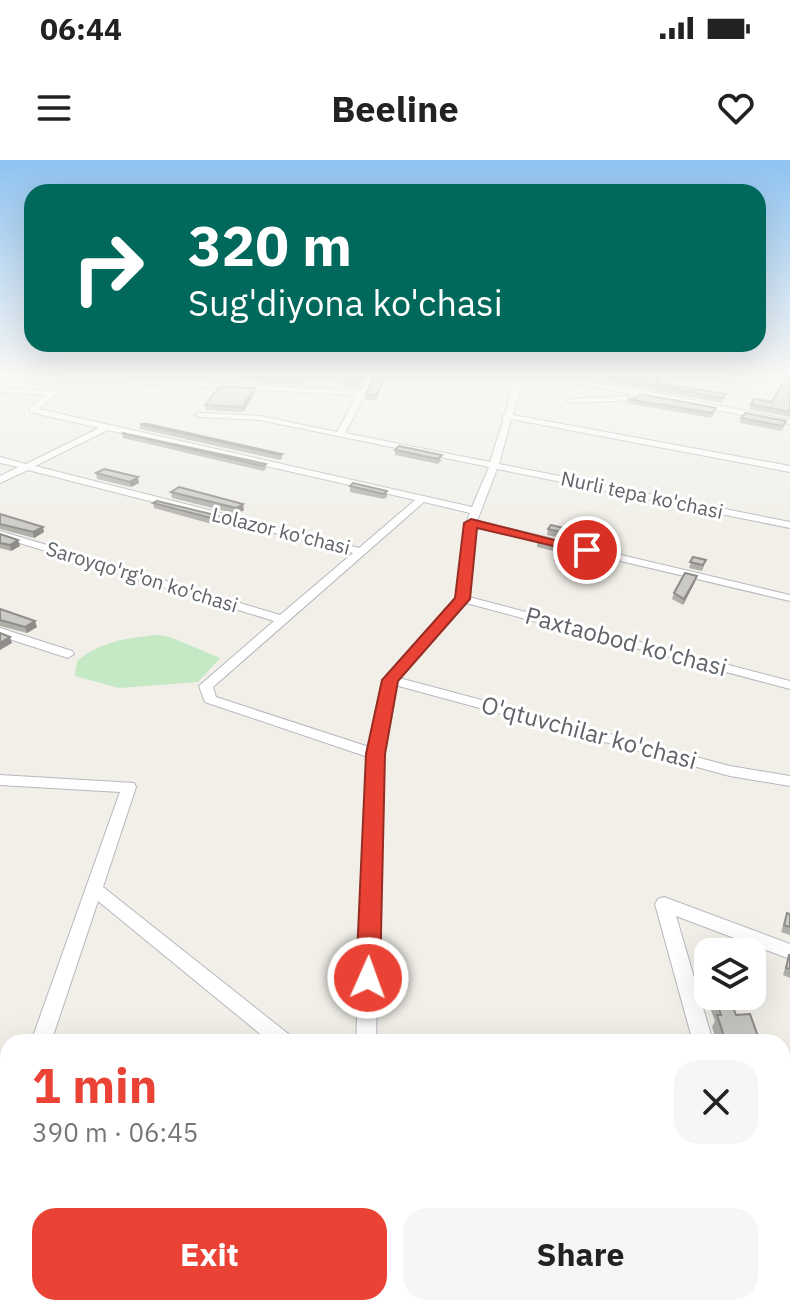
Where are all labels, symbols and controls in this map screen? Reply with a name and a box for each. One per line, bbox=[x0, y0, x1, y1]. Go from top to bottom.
text: 06:44 bbox=[40, 9, 122, 48]
text: Beeline bbox=[331, 85, 459, 132]
icon: menu bbox=[32, 86, 76, 130]
icon: heart bbox=[714, 86, 758, 130]
text: 320 m bbox=[188, 209, 352, 281]
icon: right bbox=[56, 216, 160, 320]
text: Sug'diyona ko'chasi bbox=[188, 279, 503, 326]
street label: Nurli tepa ko'chasi bbox=[559, 464, 726, 525]
street label: Lolazor ko'chasi bbox=[209, 500, 353, 561]
pin bbox=[553, 516, 621, 584]
icon: arrive bbox=[565, 528, 609, 572]
street label: Saroyqo'rg'on ko'chasi bbox=[43, 534, 241, 619]
street label: Paxtaobod ko'chasi bbox=[522, 599, 731, 683]
street label: O'qtuvchilar ko'chasi bbox=[478, 688, 701, 776]
position arrow bbox=[326, 936, 410, 1020]
map controls bbox=[694, 938, 766, 1010]
button: layers bbox=[694, 938, 766, 1010]
text: 1 min bbox=[32, 1054, 157, 1116]
button: close bbox=[674, 1060, 758, 1144]
text: 390 m · 06:45 bbox=[32, 1115, 198, 1149]
button: Exit bbox=[32, 1208, 387, 1300]
button: Share bbox=[403, 1208, 758, 1300]

